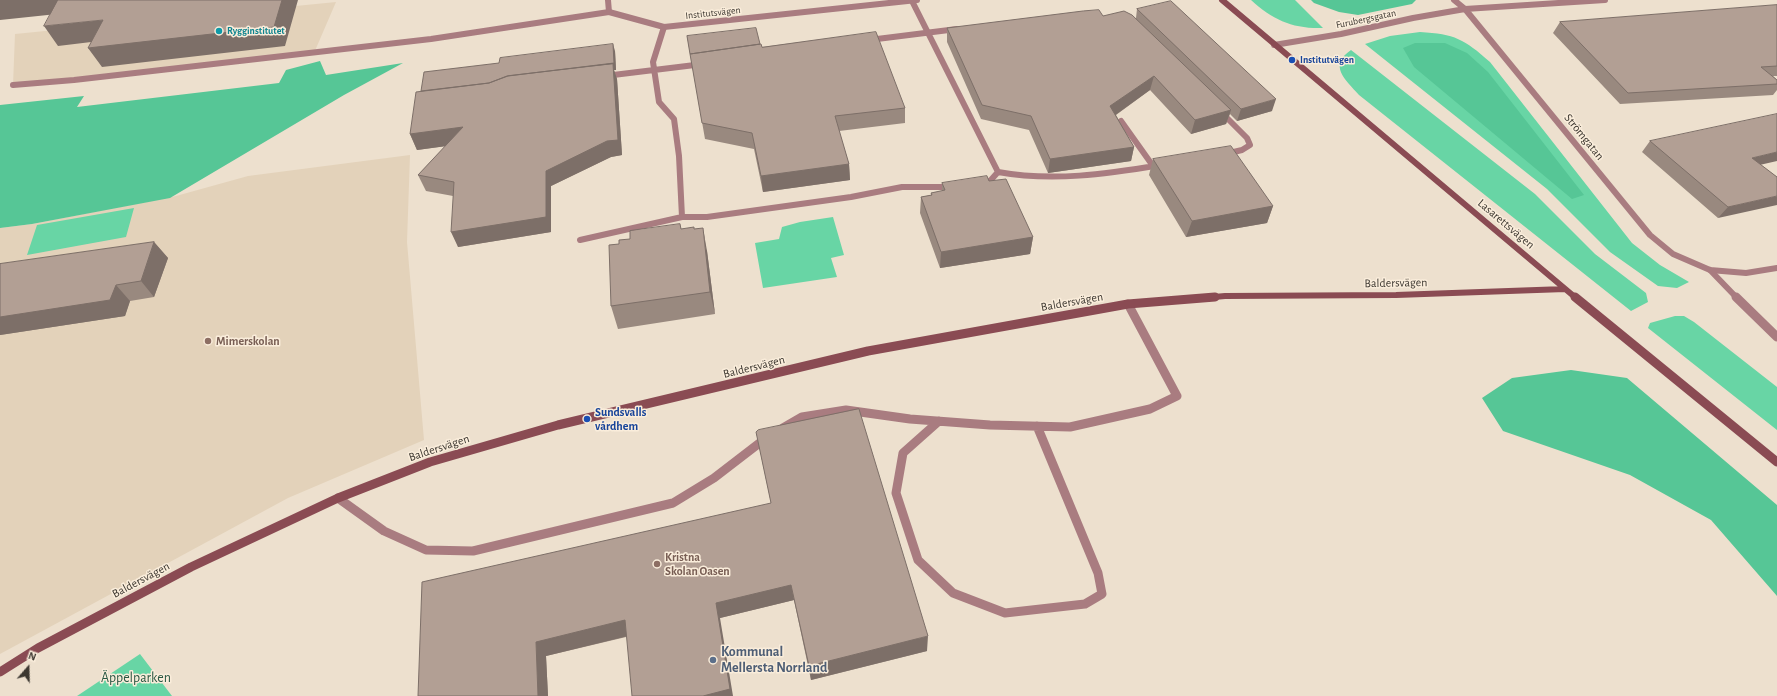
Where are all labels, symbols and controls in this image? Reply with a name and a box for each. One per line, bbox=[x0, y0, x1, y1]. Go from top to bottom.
street label: Institutsvägen bbox=[685, 4, 741, 22]
street label: Furubergsgatan bbox=[1335, 7, 1397, 31]
place label: Rygginstitutet bbox=[227, 25, 285, 37]
marker: Rygginstitutet bbox=[214, 26, 224, 36]
place label: Institutvägen bbox=[1300, 54, 1354, 66]
marker: Institutvägen bbox=[1287, 55, 1297, 65]
street label: Strömgatan bbox=[1561, 111, 1607, 163]
street label: Lasarettsvägen bbox=[1475, 196, 1537, 252]
street label: Baldersvägen bbox=[1364, 275, 1428, 291]
street label: Baldersvägen bbox=[1040, 289, 1104, 315]
place label: Mimerskolan bbox=[216, 334, 280, 348]
marker: Mimerskolan bbox=[203, 336, 213, 346]
street label: Baldersvägen bbox=[722, 352, 786, 382]
place label: Sundsvalls vårdhem bbox=[595, 405, 646, 433]
marker: Sundsvalls vårdhem bbox=[582, 414, 592, 424]
street label: Baldersvägen bbox=[407, 431, 471, 465]
place label: Kristna Skolan Oasen bbox=[665, 550, 730, 578]
street label: Baldersvägen bbox=[110, 559, 172, 601]
marker: Kristna Skolan Oasen bbox=[652, 559, 662, 569]
place label: Kommunal Mellersta Norrland bbox=[721, 644, 827, 676]
north arrow bbox=[8, 648, 48, 688]
text: N bbox=[27, 650, 38, 663]
marker: Kommunal Mellersta Norrland bbox=[708, 655, 718, 665]
park label: Äppelparken bbox=[101, 670, 171, 686]

